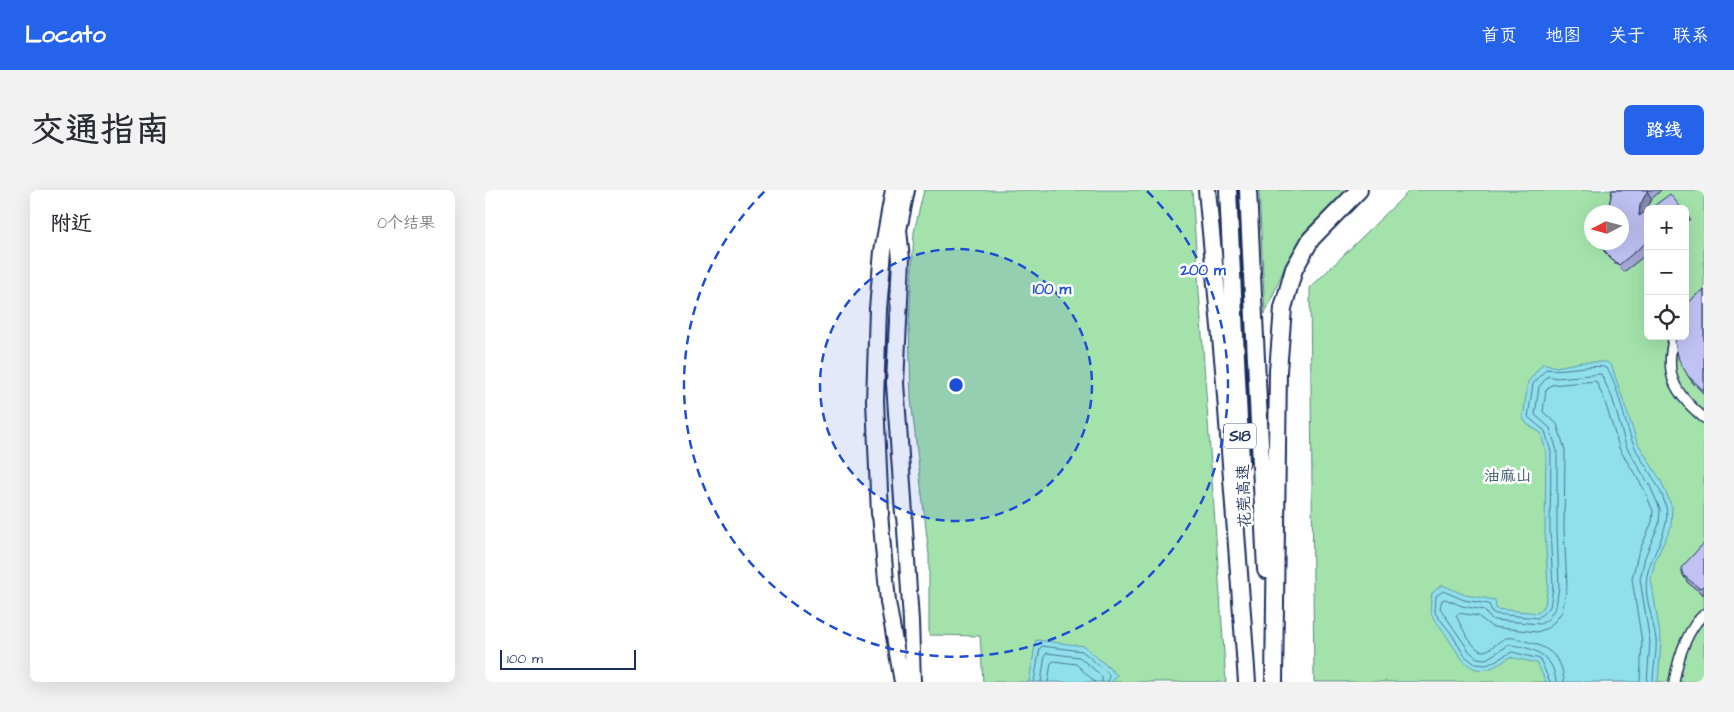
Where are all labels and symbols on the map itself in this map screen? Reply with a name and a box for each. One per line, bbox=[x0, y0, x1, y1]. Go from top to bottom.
north arrow bbox=[1584, 205, 1629, 250]
text: 200 m bbox=[1179, 260, 1226, 281]
text: 100 m bbox=[1033, 279, 1072, 300]
centre of rings bbox=[947, 376, 965, 394]
road number: S18 bbox=[1224, 424, 1256, 448]
street label: 花莞高速 bbox=[1232, 464, 1256, 528]
park label: 油麻山 bbox=[1484, 465, 1532, 487]
scale bar bbox=[500, 647, 636, 670]

